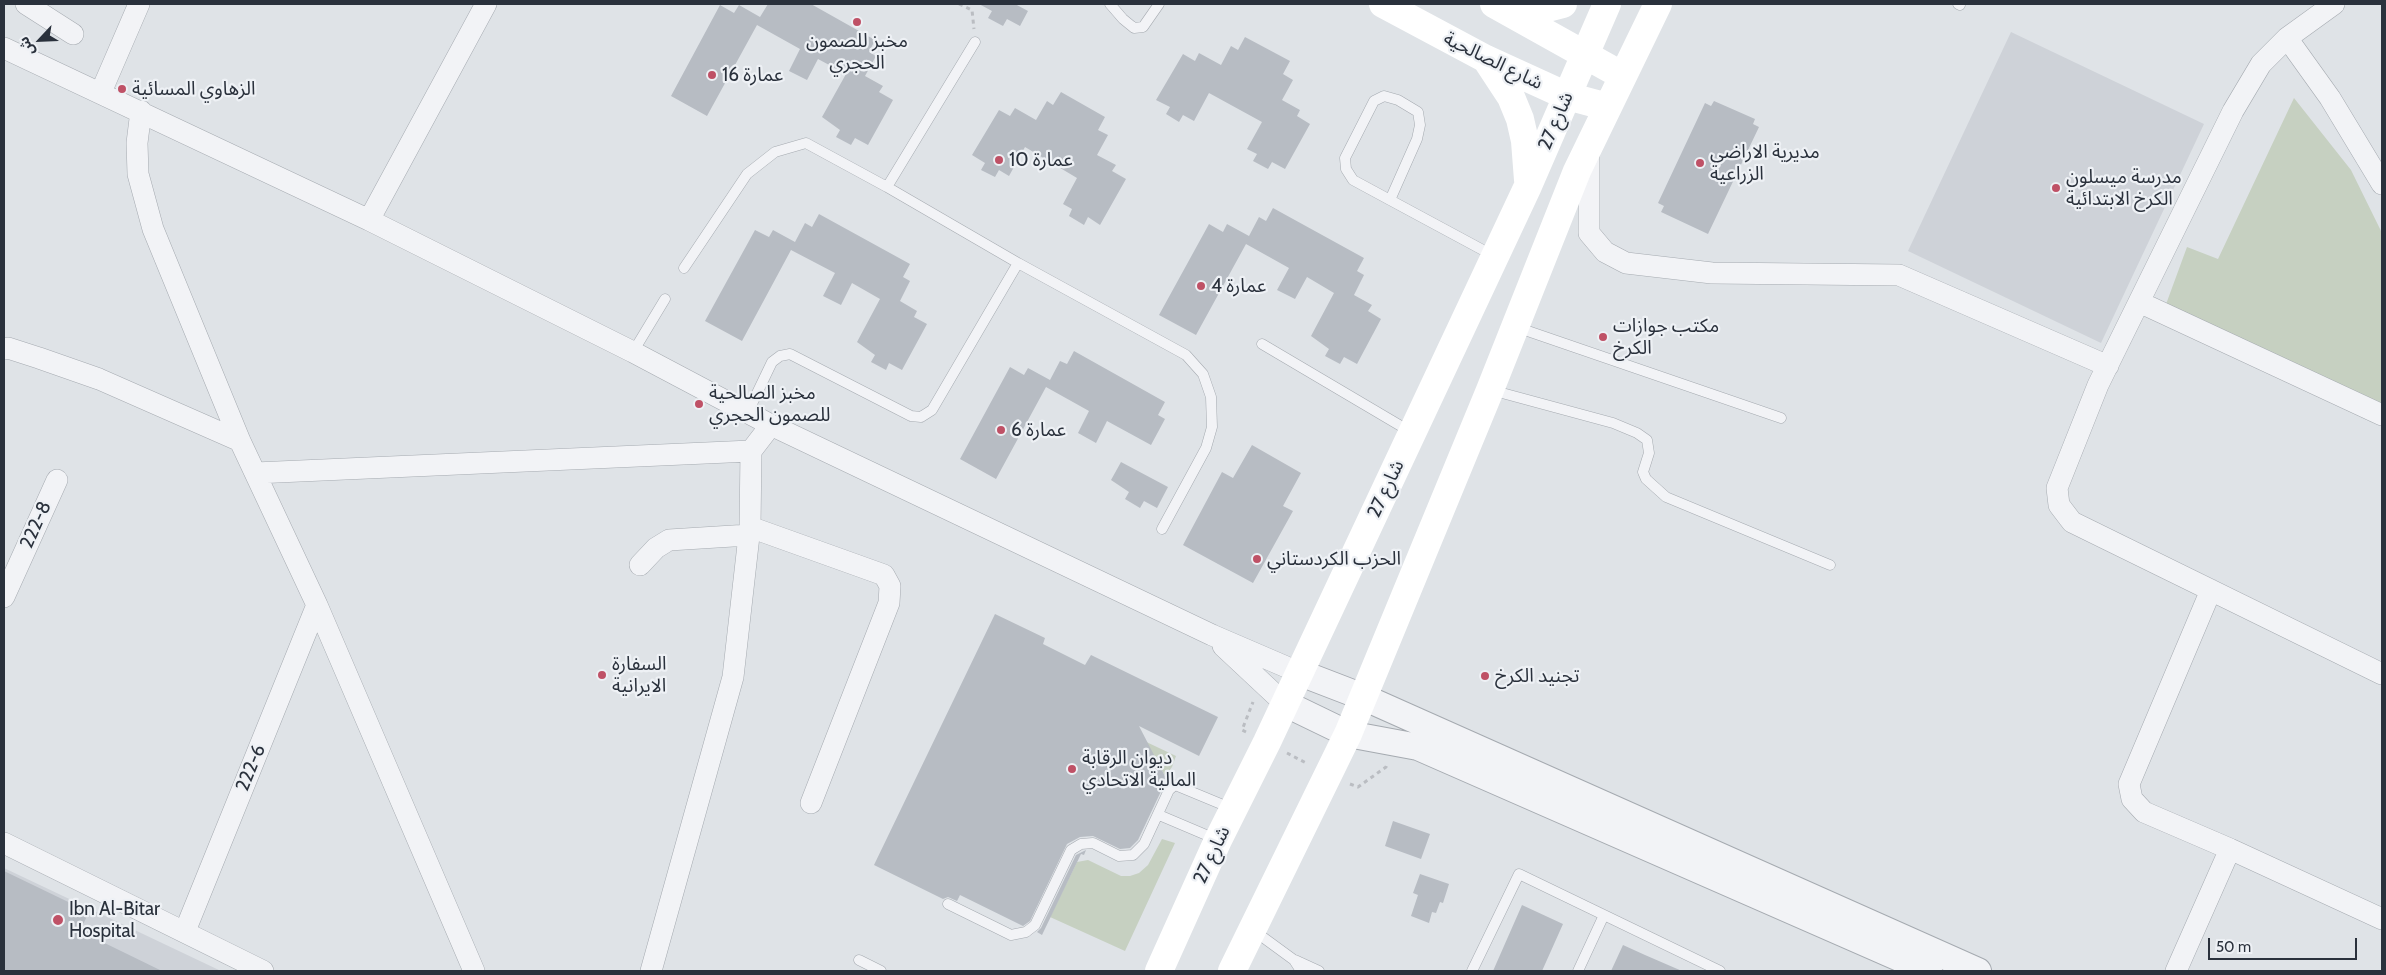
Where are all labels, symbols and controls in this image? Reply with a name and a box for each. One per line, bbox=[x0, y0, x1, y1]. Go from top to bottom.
north arrow bbox=[15, 15, 65, 65]
marker: مخبز للصمون الحجري bbox=[851, 16, 863, 28]
street label: شارع الصالحية bbox=[1440, 27, 1546, 95]
place label: مخبز للصمون الحجري bbox=[806, 30, 908, 74]
text: ش bbox=[14, 34, 39, 59]
place label: عمارة 16 bbox=[722, 64, 783, 86]
marker: عمارة 16 bbox=[706, 69, 718, 81]
place label: الزهاوي المسائية bbox=[132, 78, 255, 100]
marker: الزهاوي المسائية bbox=[116, 83, 128, 95]
street label: شارع 27 bbox=[1534, 89, 1578, 153]
place label: مديرية الاراضي الزراعية bbox=[1710, 141, 1820, 185]
place label: عمارة 10 bbox=[1009, 149, 1073, 171]
marker: عمارة 10 bbox=[993, 154, 1005, 166]
marker: مديرية الاراضي الزراعية bbox=[1694, 157, 1706, 169]
place label: مدرسة ميسلون الكرخ الابتدائية bbox=[2066, 166, 2182, 210]
marker: مدرسة ميسلون الكرخ الابتدائية bbox=[2050, 182, 2062, 194]
place label: عمارة 4 bbox=[1211, 275, 1266, 297]
marker: عمارة 4 bbox=[1195, 280, 1207, 292]
place label: مكتب جوازات الكرخ bbox=[1613, 315, 1719, 359]
marker: مكتب جوازات الكرخ bbox=[1597, 331, 1609, 343]
place label: مخبز الصالحية للصمون الحجري bbox=[709, 382, 831, 426]
marker: مخبز الصالحية للصمون الحجري bbox=[693, 398, 705, 410]
place label: عمارة 6 bbox=[1011, 419, 1066, 441]
marker: عمارة 6 bbox=[995, 424, 1007, 436]
street label: شارع 27 bbox=[1363, 457, 1409, 521]
street label: 222-8 bbox=[16, 498, 56, 552]
place label: الحزب الكردستاني bbox=[1267, 548, 1401, 570]
marker: الحزب الكردستاني bbox=[1251, 553, 1263, 565]
place label: السفارة الايرانية bbox=[612, 653, 666, 697]
place label: تجنيد الكرخ bbox=[1495, 665, 1580, 687]
marker: السفارة الايرانية bbox=[596, 669, 608, 681]
marker: تجنيد الكرخ bbox=[1479, 670, 1491, 682]
street label: 222-6 bbox=[231, 741, 271, 795]
place label: ديوان الرقابة المالية الاتحادي bbox=[1082, 747, 1196, 791]
marker: ديوان الرقابة المالية الاتحادي bbox=[1066, 763, 1078, 775]
street label: شارع 27 bbox=[1189, 823, 1235, 887]
place label: Ibn Al-Bitar Hospital bbox=[69, 898, 160, 942]
marker: Ibn Al-Bitar Hospital bbox=[51, 913, 65, 927]
scale bar bbox=[2211, 928, 2360, 960]
text: 50 m bbox=[2216, 938, 2251, 956]

